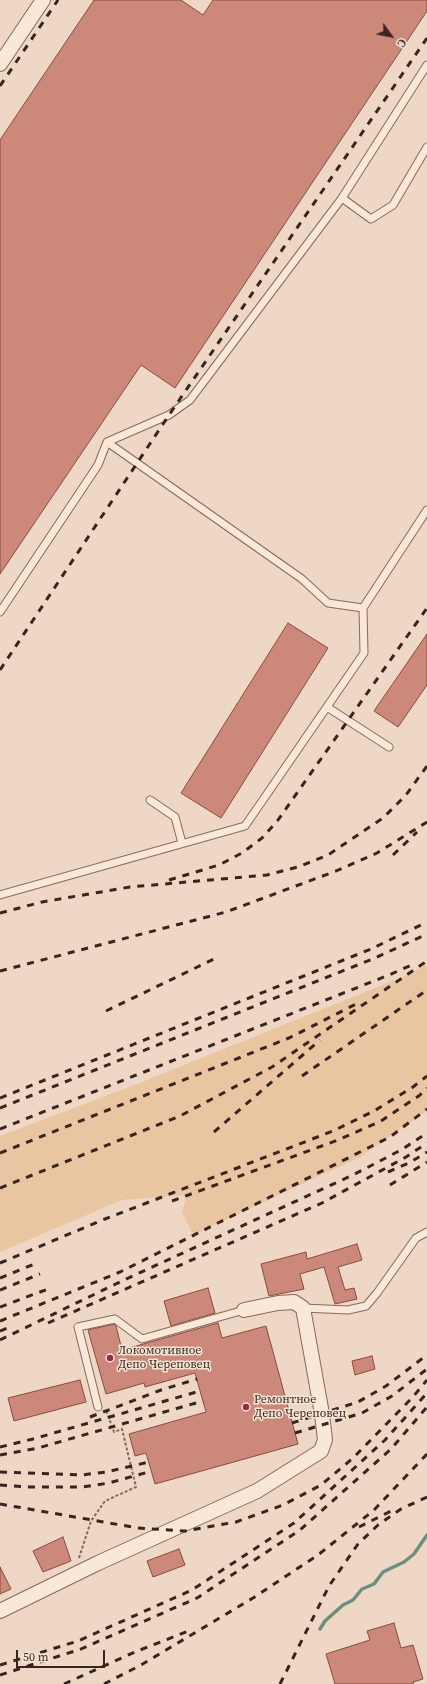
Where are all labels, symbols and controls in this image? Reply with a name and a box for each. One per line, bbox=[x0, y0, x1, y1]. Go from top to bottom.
north arrow bbox=[371, 16, 411, 56]
text: С bbox=[393, 36, 410, 50]
place label: Локомотивное Депо Череповец bbox=[118, 1344, 210, 1372]
marker: Локомотивное Депо Череповец bbox=[105, 1353, 115, 1363]
place label: Ремонтное Депо Череповец bbox=[254, 1393, 346, 1421]
marker: Ремонтное Депо Череповец bbox=[241, 1402, 251, 1412]
scale bar bbox=[18, 1642, 107, 1668]
text: 50 m bbox=[23, 1649, 49, 1665]

